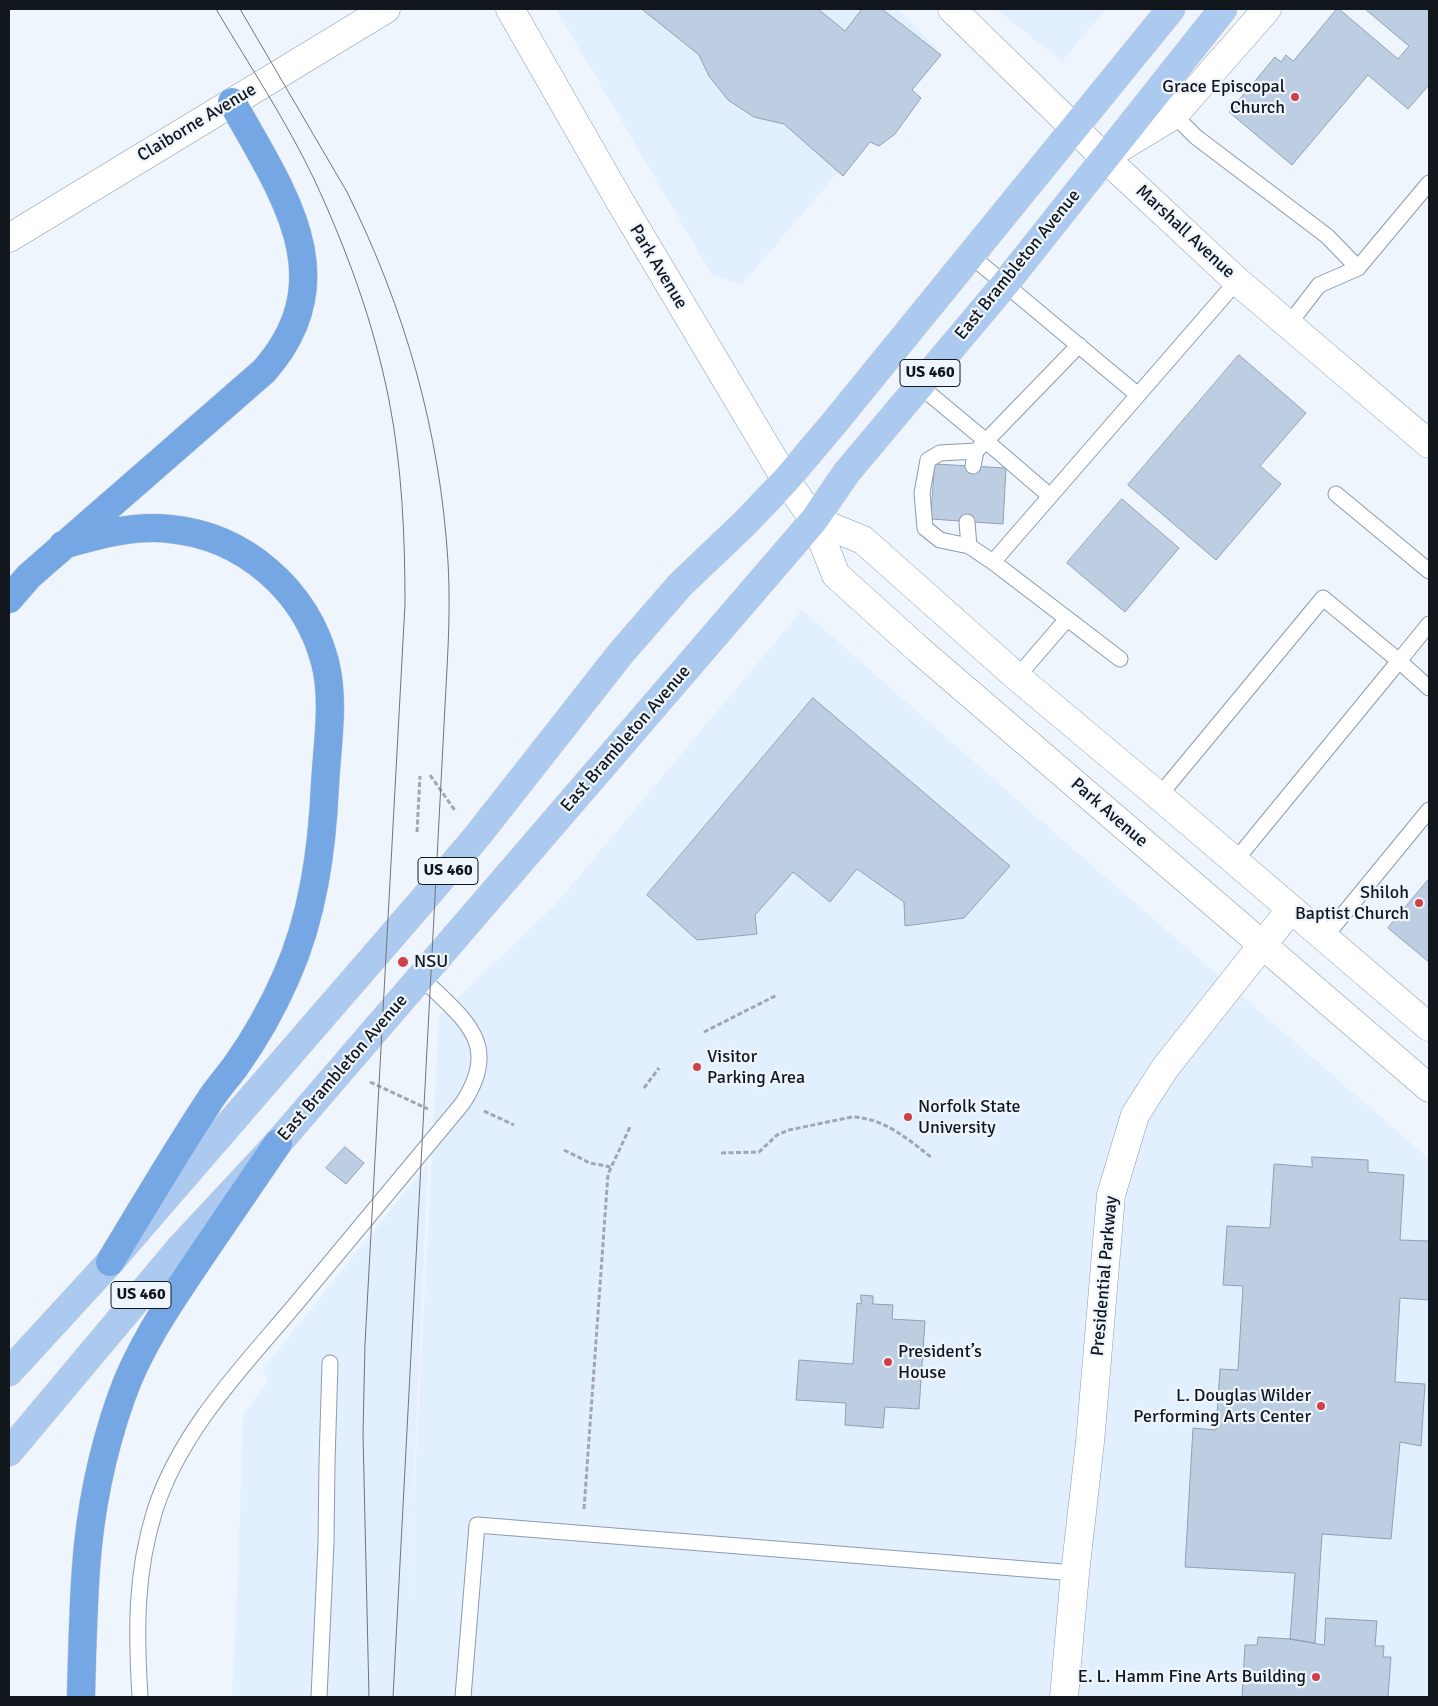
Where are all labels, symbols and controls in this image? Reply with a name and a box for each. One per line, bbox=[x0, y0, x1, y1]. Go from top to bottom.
place label: Grace Episcopal Church bbox=[1162, 76, 1285, 118]
street label: Claiborne Avenue bbox=[134, 79, 260, 167]
marker: Grace Episcopal Church bbox=[1289, 91, 1301, 103]
street label: Marshall Avenue bbox=[1131, 181, 1239, 283]
street label: East Brambleton Avenue bbox=[951, 186, 1085, 344]
street label: Park Avenue bbox=[624, 221, 692, 313]
road number: US 460 bbox=[900, 359, 960, 386]
street label: East Brambleton Avenue bbox=[556, 661, 696, 817]
street label: Park Avenue bbox=[1066, 774, 1152, 852]
road number: US 460 bbox=[418, 858, 478, 884]
place label: Shiloh Baptist Church bbox=[1295, 882, 1409, 924]
marker: Shiloh Baptist Church bbox=[1413, 897, 1425, 909]
place label: NSU bbox=[414, 951, 448, 973]
marker: NSU bbox=[396, 955, 410, 969]
street label: East Brambleton Avenue bbox=[273, 990, 413, 1146]
place label: Visitor Parking Area bbox=[707, 1046, 805, 1088]
marker: Visitor Parking Area bbox=[691, 1061, 703, 1073]
place label: Norfolk State University bbox=[918, 1096, 1021, 1138]
marker: Norfolk State University bbox=[902, 1111, 914, 1123]
street label: Presidential Parkway bbox=[1087, 1195, 1123, 1357]
road number: US 460 bbox=[111, 1282, 171, 1308]
place label: President’s House bbox=[898, 1341, 982, 1384]
marker: President’s House bbox=[882, 1356, 894, 1368]
place label: L. Douglas Wilder Performing Arts Center bbox=[1133, 1385, 1311, 1428]
marker: L. Douglas Wilder Performing Arts Center bbox=[1315, 1400, 1327, 1412]
place label: E. L. Hamm Fine Arts Building bbox=[1078, 1666, 1306, 1688]
marker: E. L. Hamm Fine Arts Building bbox=[1310, 1671, 1322, 1683]

